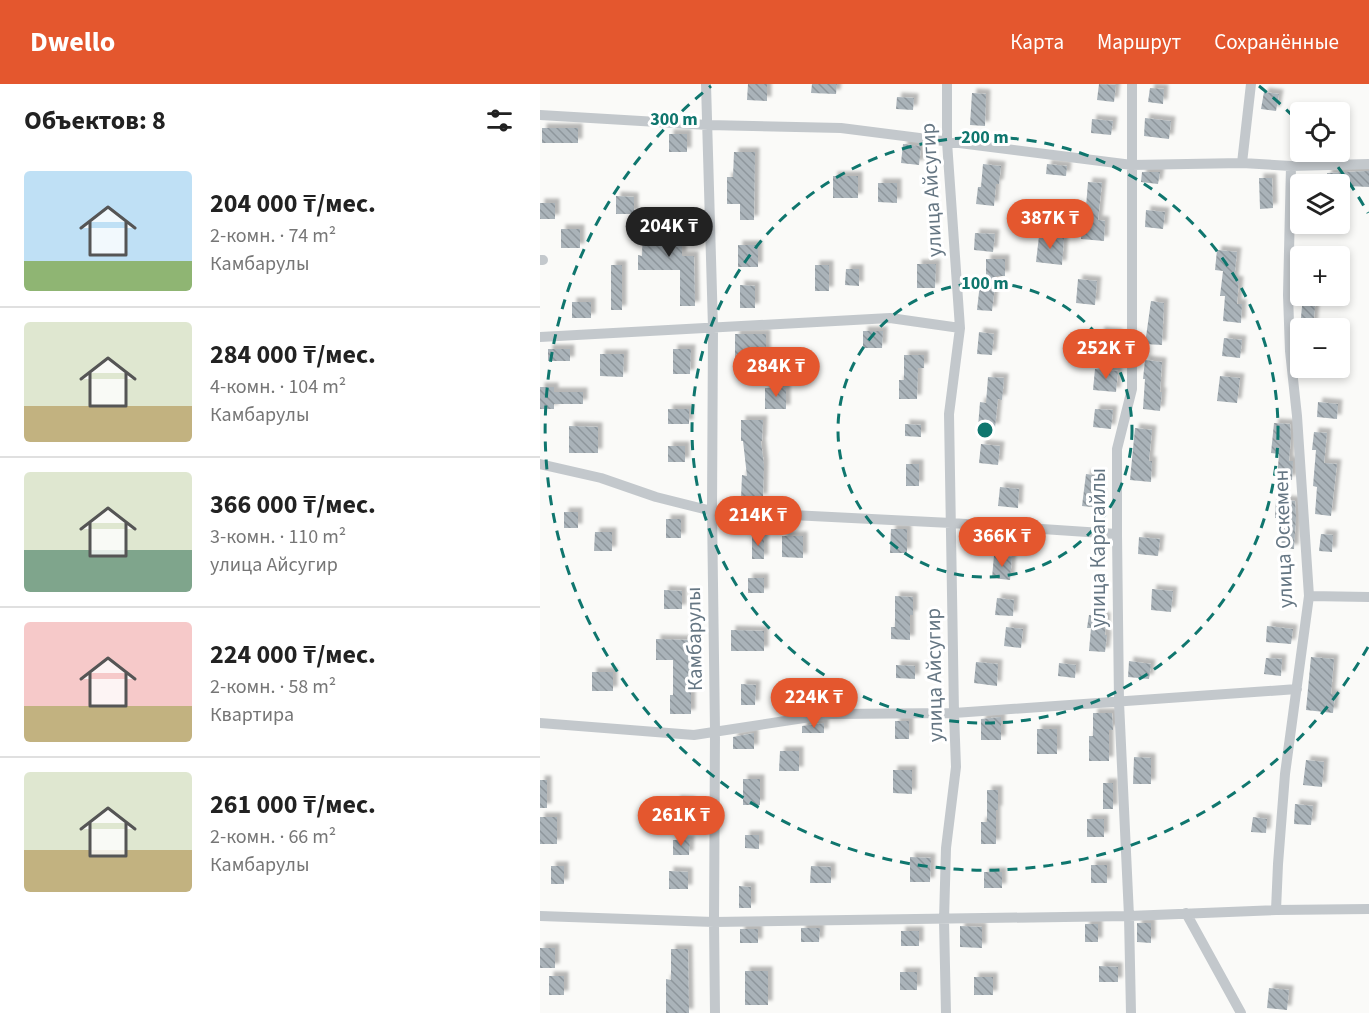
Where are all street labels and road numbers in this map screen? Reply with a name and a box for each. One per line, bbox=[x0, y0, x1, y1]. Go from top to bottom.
street label: улица Айсугир bbox=[913, 122, 949, 258]
street label: улица Карагайлы bbox=[1083, 468, 1113, 628]
street label: улица Оскемен bbox=[1266, 469, 1300, 609]
street label: Камбарулы bbox=[678, 587, 710, 691]
street label: улица Айсугир bbox=[918, 608, 950, 742]

